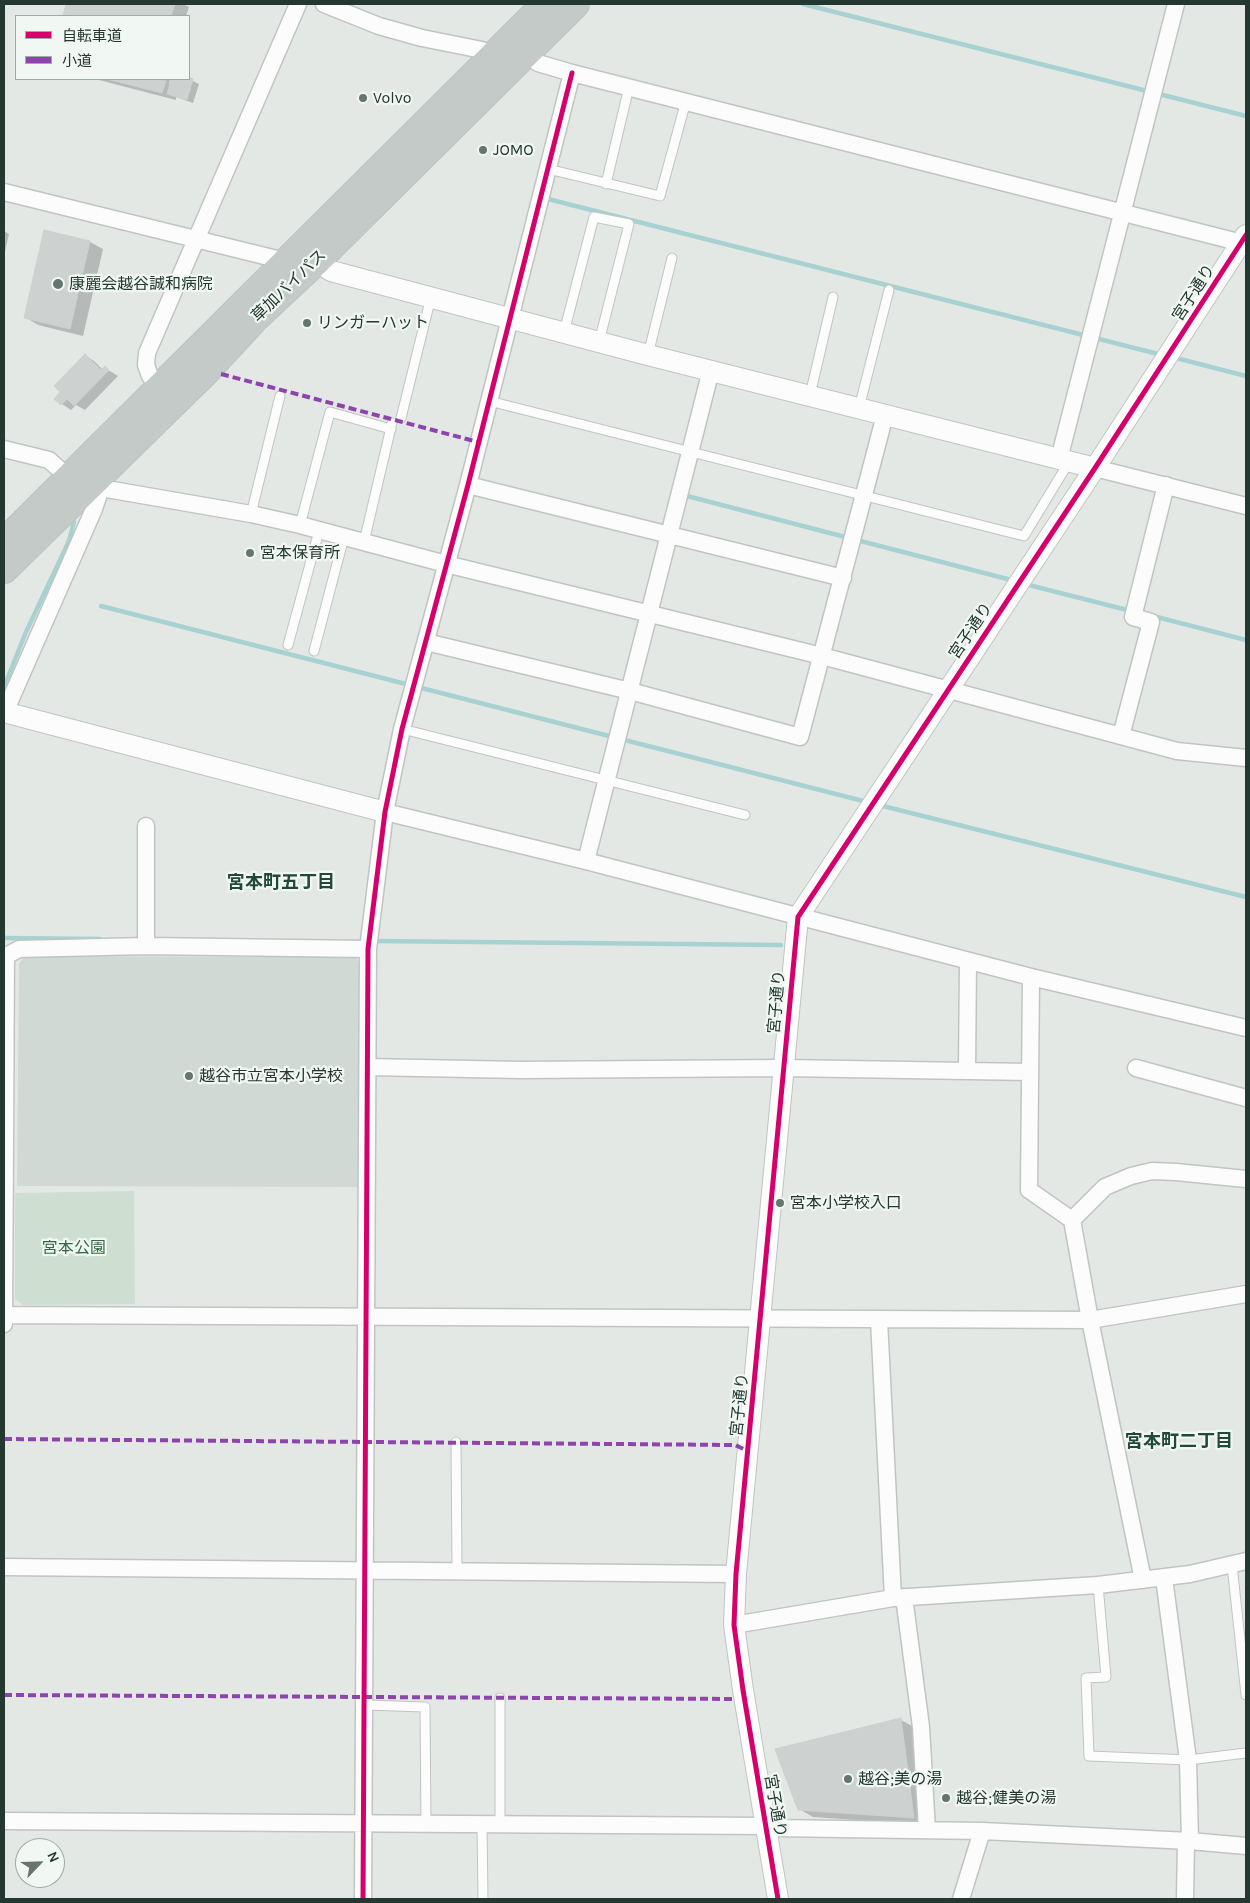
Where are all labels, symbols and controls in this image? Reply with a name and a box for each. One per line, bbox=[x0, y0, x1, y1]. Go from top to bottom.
legend bbox=[15, 15, 190, 80]
text: 自転車道 bbox=[62, 27, 122, 45]
text: 小道 bbox=[62, 52, 92, 70]
place label: Volvo bbox=[373, 88, 411, 108]
marker: Volvo bbox=[357, 92, 369, 104]
place label: JOMO bbox=[493, 140, 534, 160]
marker: JOMO bbox=[477, 144, 489, 156]
street label: 草加バイパス bbox=[248, 246, 330, 326]
street label: 宮子通り bbox=[1169, 261, 1219, 325]
place label: 康麗会越谷誠和病院 bbox=[69, 274, 213, 294]
marker: 康麗会越谷誠和病院 bbox=[51, 277, 65, 291]
place label: リンガーハット bbox=[317, 313, 429, 333]
marker: リンガーハット bbox=[301, 317, 313, 329]
place label: 宮本保育所 bbox=[260, 543, 340, 563]
marker: 宮本保育所 bbox=[244, 547, 256, 559]
street label: 宮子通り bbox=[945, 599, 997, 663]
district label: 宮本町五丁目 bbox=[227, 872, 335, 894]
street label: 宮子通り bbox=[765, 969, 789, 1035]
place label: 越谷市立宮本小学校 bbox=[199, 1066, 343, 1086]
marker: 越谷市立宮本小学校 bbox=[183, 1070, 195, 1082]
place label: 宮本小学校入口 bbox=[790, 1193, 902, 1213]
marker: 宮本小学校入口 bbox=[774, 1197, 786, 1209]
park label: 宮本公園 bbox=[42, 1238, 106, 1258]
street label: 宮子通り bbox=[727, 1372, 753, 1438]
district label: 宮本町二丁目 bbox=[1125, 1431, 1233, 1453]
place label: 越谷;美の湯 bbox=[858, 1769, 942, 1789]
street label: 宮子通り bbox=[760, 1773, 790, 1839]
marker: 越谷;美の湯 bbox=[842, 1773, 854, 1785]
place label: 越谷;健美の湯 bbox=[956, 1788, 1056, 1808]
marker: 越谷;健美の湯 bbox=[940, 1792, 952, 1804]
north arrow bbox=[15, 1838, 65, 1888]
text: N bbox=[43, 1849, 63, 1865]

